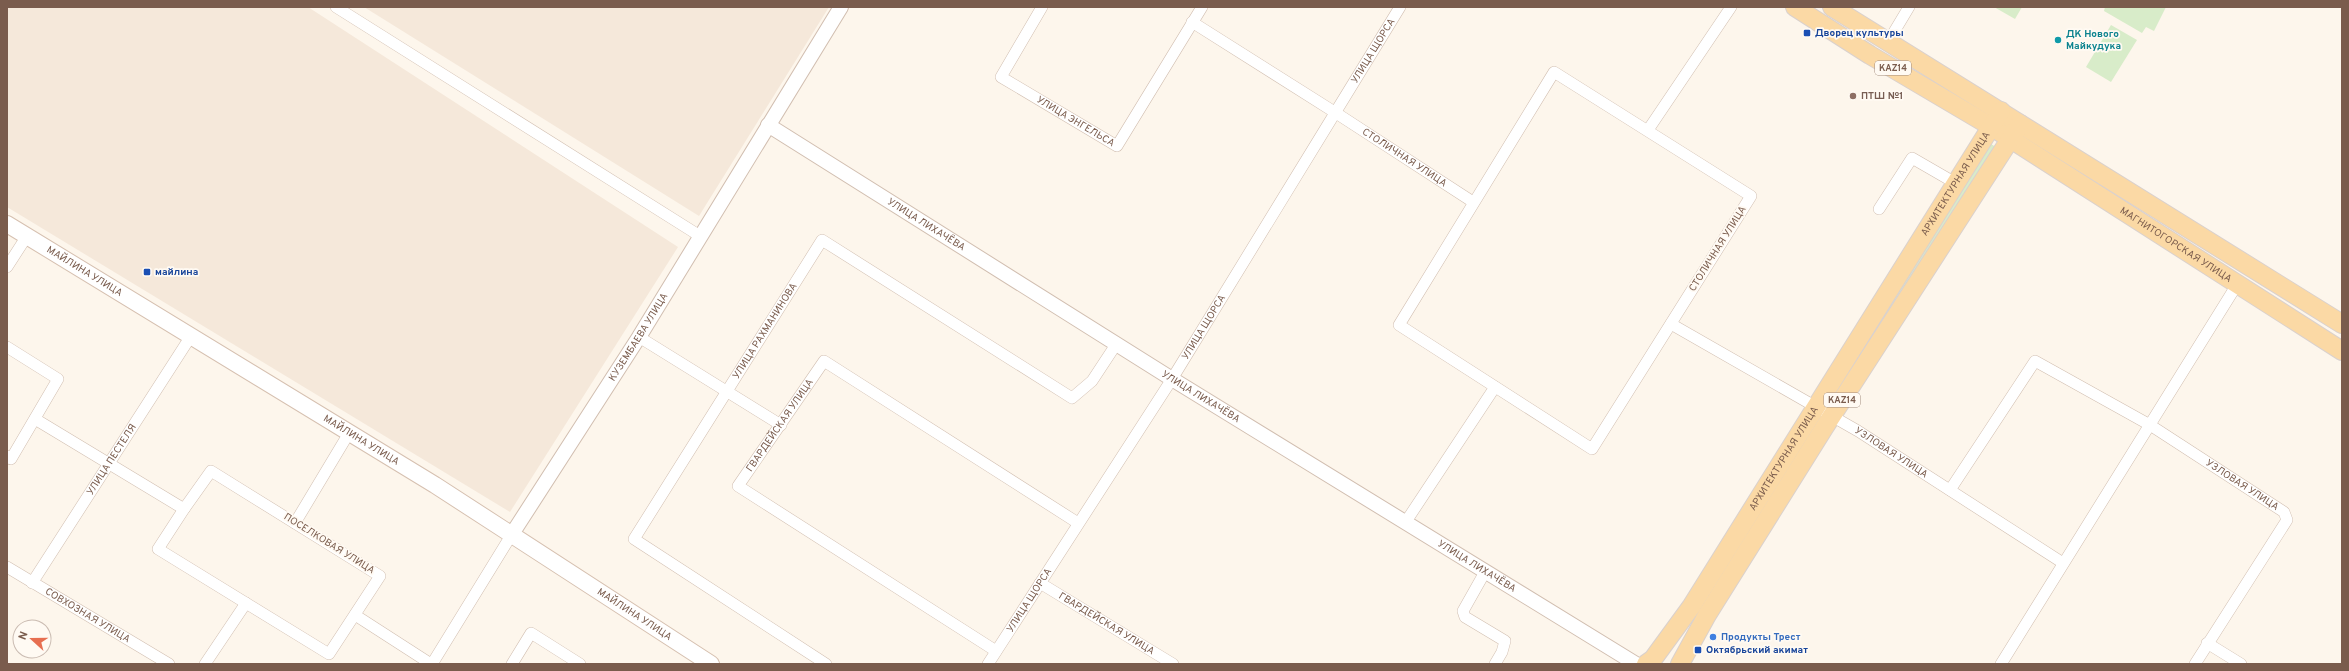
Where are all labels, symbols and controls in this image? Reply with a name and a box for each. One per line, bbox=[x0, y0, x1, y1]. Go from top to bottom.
street label: УЛИЦА ЩОРСА bbox=[1348, 16, 1398, 86]
place label: Дворец культуры bbox=[1815, 27, 1904, 40]
marker: Дворец культуры bbox=[1802, 28, 1812, 38]
place label: ДК Нового Майкудука bbox=[2066, 28, 2121, 53]
marker: ДК Нового Майкудука bbox=[2053, 35, 2063, 45]
road number: KAZ14 bbox=[1875, 61, 1911, 75]
place label: ПТШ №1 bbox=[1861, 90, 1903, 103]
marker: ПТШ №1 bbox=[1848, 91, 1858, 101]
street label: УЛИЦА ЭНГЕЛЬСА bbox=[1034, 93, 1117, 150]
street label: СТОЛИЧНАЯ УЛИЦА bbox=[1360, 125, 1450, 190]
street label: АРХИТЕКТУРНАЯ УЛИЦА bbox=[1918, 129, 1993, 238]
street label: УЛИЦА ЛИХАЧЁВА bbox=[885, 195, 968, 254]
street label: СТОЛИЧНАЯ УЛИЦА bbox=[1686, 204, 1750, 294]
street label: МАГНИТОГОРСКАЯ УЛИЦА bbox=[2117, 204, 2234, 285]
street label: МАЙЛИНА УЛИЦА bbox=[44, 243, 125, 300]
place label: майлина bbox=[155, 266, 198, 279]
marker: майлина bbox=[142, 267, 152, 277]
street label: УЛИЦА РАХМАНИНОВА bbox=[730, 280, 800, 381]
street label: КУЗЕМБАЕВА УЛИЦА bbox=[606, 290, 671, 384]
street label: УЛИЦА ЩОРСА bbox=[1179, 292, 1229, 362]
street label: УЛИЦА ЛИХАЧЁВА bbox=[1159, 368, 1243, 426]
street label: ГВАРДЕЙСКАЯ УЛИЦА bbox=[743, 376, 816, 474]
road number: KAZ14 bbox=[1824, 393, 1860, 407]
street label: АРХИТЕКТУРНАЯ УЛИЦА bbox=[1746, 404, 1821, 513]
street label: МАЙЛИНА УЛИЦА bbox=[321, 412, 402, 468]
street label: УЛИЦА ПЕСТЕЛЯ bbox=[84, 421, 139, 498]
street label: УЗЛОВАЯ УЛИЦА bbox=[1852, 424, 1931, 481]
street label: УЗЛОВАЯ УЛИЦА bbox=[2203, 456, 2282, 514]
street label: ПОСЕЛКОВАЯ УЛИЦА bbox=[281, 511, 377, 577]
street label: УЛИЦА ЛИХАЧЁВА bbox=[1435, 537, 1519, 595]
street label: УЛИЦА ЩОРСА bbox=[1004, 565, 1055, 635]
street label: СОВХОЗНАЯ УЛИЦА bbox=[43, 585, 133, 646]
street label: МАЙЛИНА УЛИЦА bbox=[595, 585, 675, 644]
street label: ГВАРДЕЙСКАЯ УЛИЦА bbox=[1056, 589, 1157, 658]
north arrow bbox=[12, 619, 52, 659]
text: N bbox=[16, 630, 32, 642]
place label: Продукты Трест bbox=[1721, 631, 1801, 644]
marker: Продукты Трест bbox=[1708, 632, 1718, 642]
place label: Октябрьский акимат bbox=[1706, 644, 1808, 657]
marker: Октябрьский акимат bbox=[1693, 645, 1703, 655]

